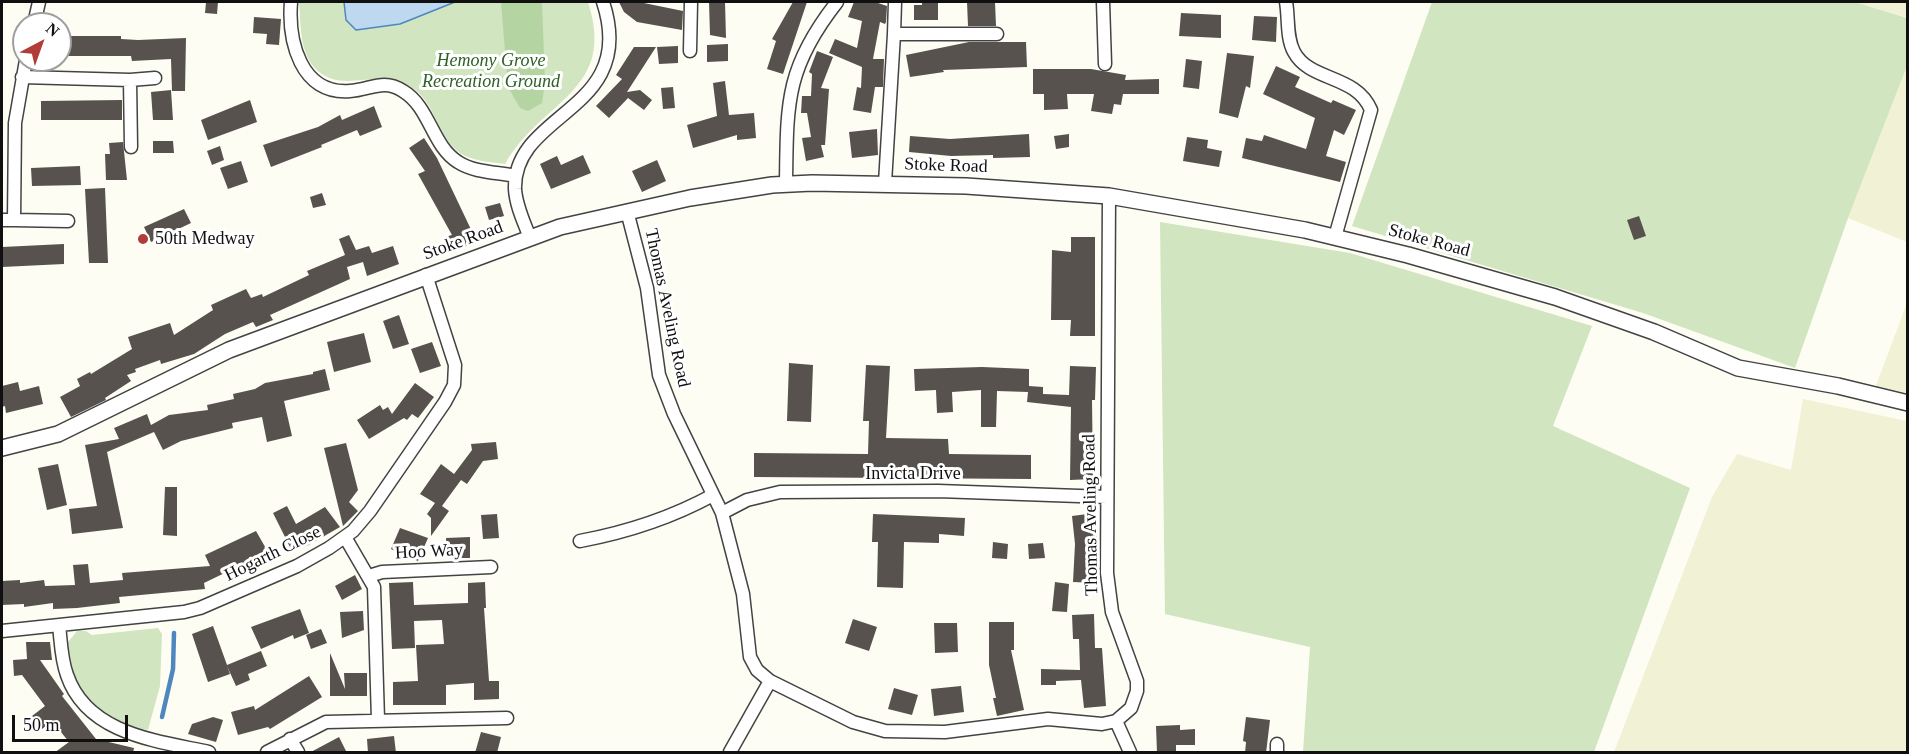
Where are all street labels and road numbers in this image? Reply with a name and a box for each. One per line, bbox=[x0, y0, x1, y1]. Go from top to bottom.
street label: Stoke Road bbox=[904, 154, 988, 178]
street label: Stoke Road bbox=[420, 217, 506, 265]
street label: Stoke Road bbox=[1386, 220, 1472, 262]
street label: Thomas Aveling Road bbox=[640, 227, 694, 389]
street label: Thomas Aveling Road bbox=[1079, 434, 1103, 596]
street label: Invicta Drive bbox=[865, 463, 961, 485]
street label: Hogarth Close bbox=[221, 521, 325, 587]
street label: Hoo Way bbox=[394, 539, 464, 565]

